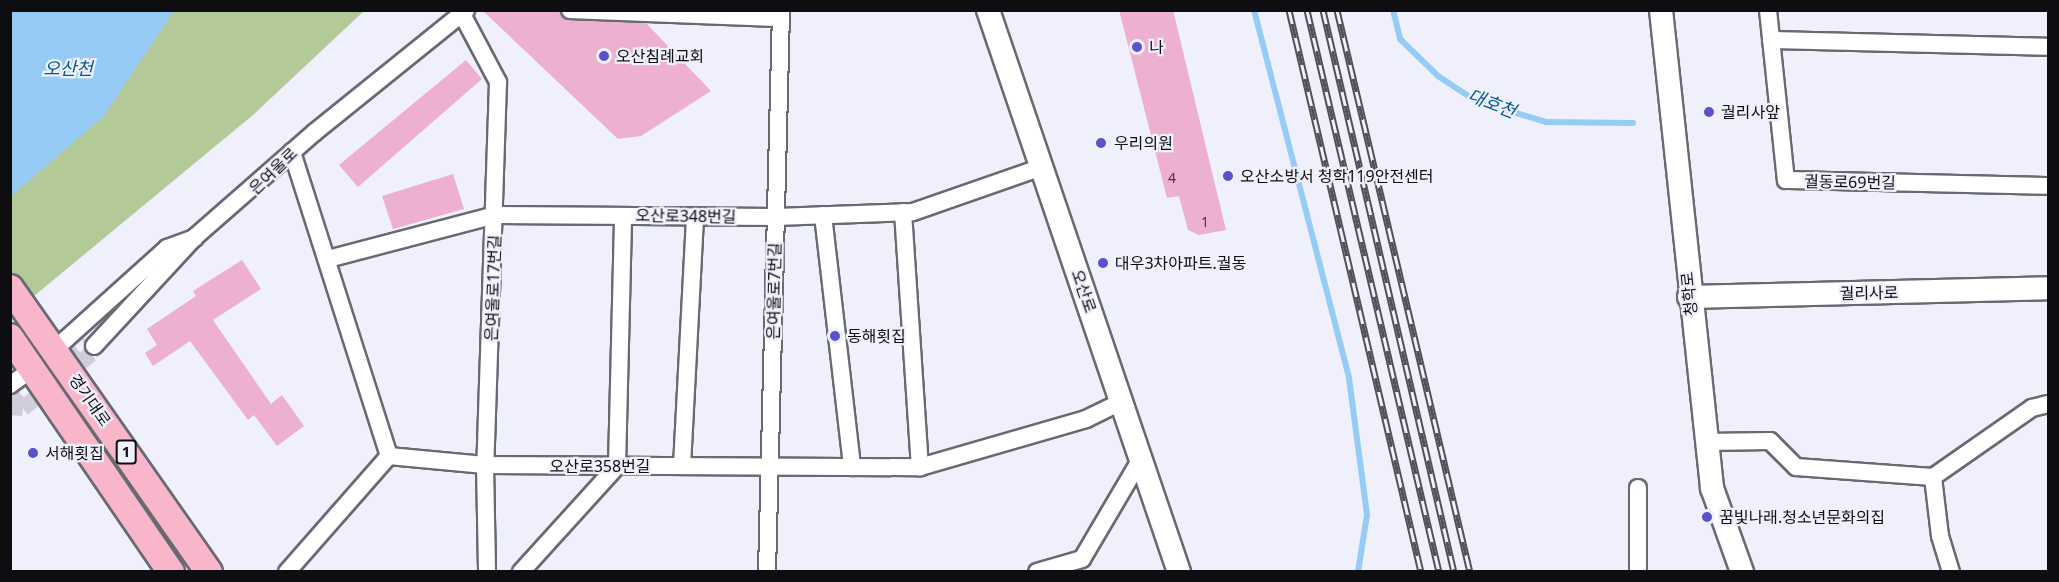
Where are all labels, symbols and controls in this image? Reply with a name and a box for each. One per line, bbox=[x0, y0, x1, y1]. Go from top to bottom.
place label: 나 bbox=[1149, 37, 1164, 57]
marker: 나 bbox=[1130, 40, 1144, 54]
place label: 오산침례교회 bbox=[616, 46, 704, 66]
marker: 오산침례교회 bbox=[597, 49, 611, 63]
water label: 오산천 bbox=[43, 57, 93, 79]
water label: 대호천 bbox=[1465, 84, 1519, 122]
place label: 궐리사앞 bbox=[1721, 102, 1780, 122]
marker: 궐리사앞 bbox=[1702, 105, 1716, 119]
place label: 우리의원 bbox=[1114, 133, 1173, 153]
marker: 우리의원 bbox=[1092, 134, 1110, 152]
street label: 은여울로 bbox=[245, 144, 301, 198]
place label: 오산소방서 청학119안전센터 bbox=[1240, 166, 1434, 186]
marker: 오산소방서 청학119안전센터 bbox=[1221, 169, 1235, 183]
house number: 4 bbox=[1168, 170, 1176, 186]
street label: 궐동로69번길 bbox=[1804, 172, 1896, 192]
street label: 오산로348번길 bbox=[635, 206, 737, 226]
house number: 1 bbox=[1201, 214, 1209, 230]
street label: 은여울로17번길 bbox=[482, 234, 504, 342]
street label: 은여울로7번길 bbox=[764, 242, 784, 340]
place label: 대우3차아파트.궐동 bbox=[1115, 253, 1246, 273]
marker: 대우3차아파트.궐동 bbox=[1096, 256, 1110, 270]
street label: 오산로 bbox=[1068, 267, 1100, 315]
street label: 청학로 bbox=[1677, 271, 1701, 317]
street label: 궐리사로 bbox=[1839, 283, 1899, 303]
place label: 동해횟집 bbox=[847, 326, 906, 346]
marker: 동해횟집 bbox=[828, 329, 842, 343]
street label: 경기대로 bbox=[65, 370, 115, 430]
road number: 1 bbox=[116, 440, 136, 464]
place label: 서해횟집 bbox=[45, 443, 104, 463]
marker: 서해횟집 bbox=[26, 446, 40, 460]
street label: 오산로358번길 bbox=[549, 456, 651, 476]
place label: 꿈빛나래.청소년문화의집 bbox=[1719, 507, 1885, 527]
marker: 꿈빛나래.청소년문화의집 bbox=[1700, 510, 1714, 524]

